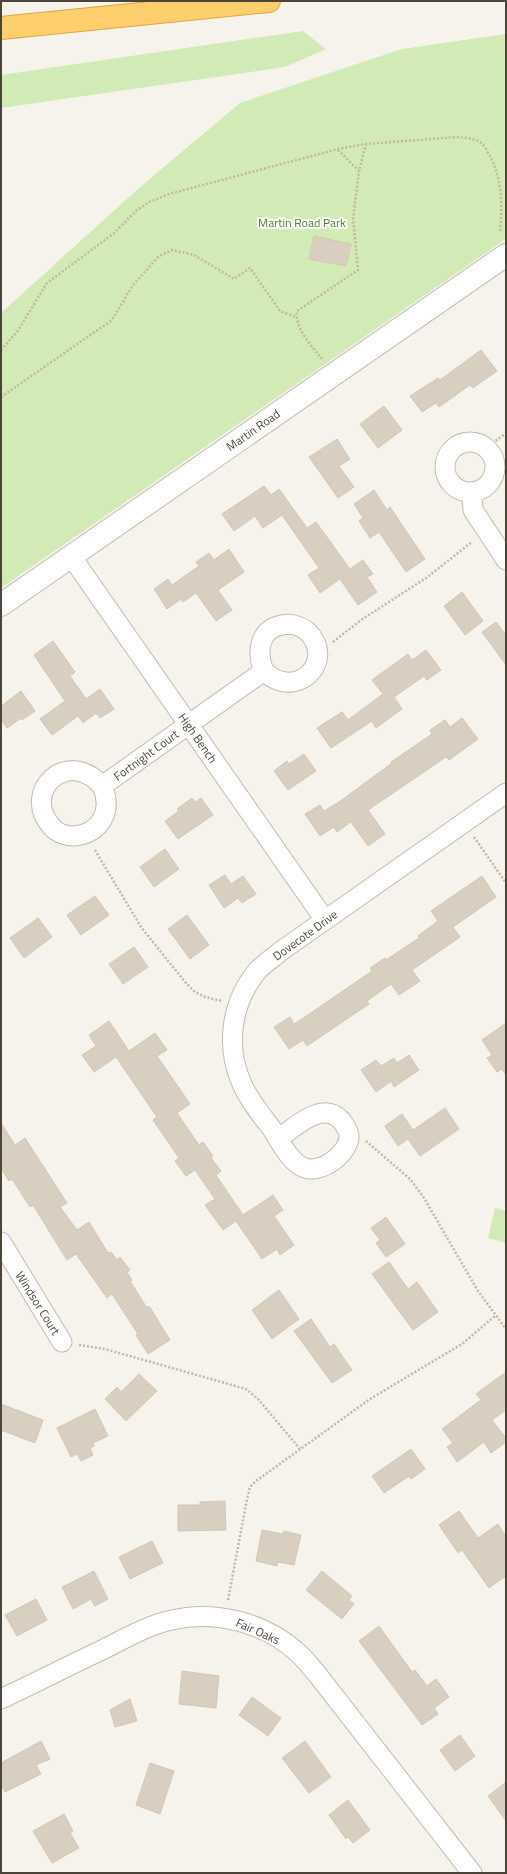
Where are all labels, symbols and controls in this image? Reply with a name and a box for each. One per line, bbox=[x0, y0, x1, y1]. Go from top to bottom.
park label: Martin Road Park bbox=[258, 213, 346, 232]
street label: Martin Road bbox=[222, 404, 284, 456]
street label: High Bench bbox=[174, 709, 222, 767]
street label: Fortnight Court bbox=[109, 724, 183, 785]
street label: Dovecote Drive bbox=[269, 905, 341, 965]
street label: Windsor Court bbox=[11, 1267, 66, 1339]
street label: Fair Oaks bbox=[233, 1613, 284, 1649]

